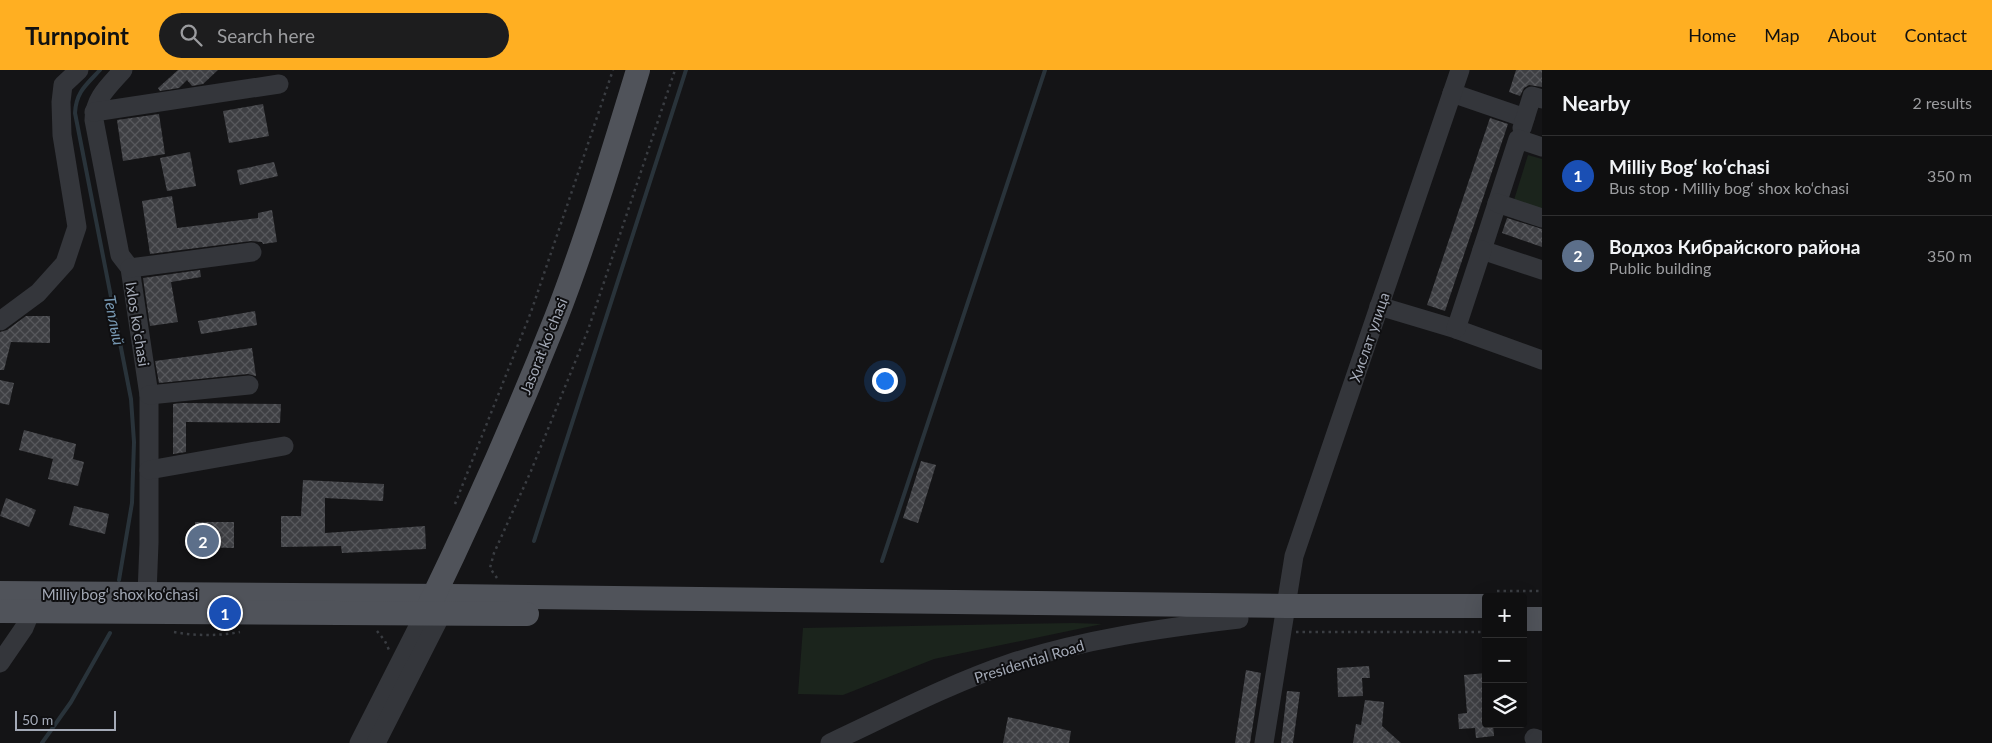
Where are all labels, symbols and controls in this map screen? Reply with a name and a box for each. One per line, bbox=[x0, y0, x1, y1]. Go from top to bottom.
search box bbox=[159, 13, 509, 58]
text: Turnpoint bbox=[25, 21, 129, 50]
icon: search bbox=[177, 21, 205, 49]
text: Search here bbox=[217, 24, 315, 47]
text: Home bbox=[1688, 24, 1736, 46]
text: Map bbox=[1764, 24, 1800, 46]
text: About bbox=[1828, 24, 1877, 46]
text: Contact bbox=[1905, 24, 1967, 46]
text: Nearby bbox=[1562, 90, 1630, 115]
text: 2 results bbox=[1912, 93, 1972, 112]
text: Milliy Bogʻ koʻchasi bbox=[1609, 155, 1770, 178]
text: 1 bbox=[1573, 166, 1583, 185]
text: 350 m bbox=[1927, 166, 1972, 185]
text: Bus stop · Milliy bog‘ shox ko‘chasi bbox=[1609, 178, 1849, 197]
text: Водхоз Кибрайского района bbox=[1609, 235, 1860, 258]
text: 2 bbox=[1573, 246, 1583, 265]
text: 350 m bbox=[1927, 246, 1972, 265]
text: Public building bbox=[1609, 258, 1711, 277]
street label: Ixlos ko'chasi bbox=[122, 281, 154, 367]
street label: Хислат улица bbox=[1345, 290, 1393, 384]
water label: Теплый bbox=[101, 293, 129, 347]
street label: Jasorat koʻchasi bbox=[515, 295, 571, 397]
your location bbox=[872, 368, 898, 394]
pin: 2 bbox=[187, 522, 219, 560]
street label: Milliy bog‘ shox ko‘chasi bbox=[42, 585, 198, 603]
map controls bbox=[1482, 593, 1527, 728]
button: + bbox=[1482, 593, 1527, 638]
pin: 1 bbox=[209, 594, 241, 632]
street label: Presidential Road bbox=[972, 636, 1086, 686]
button: − bbox=[1482, 638, 1527, 683]
button: layers bbox=[1482, 683, 1527, 728]
scale bar bbox=[15, 708, 116, 731]
text: 50 m bbox=[22, 711, 53, 728]

